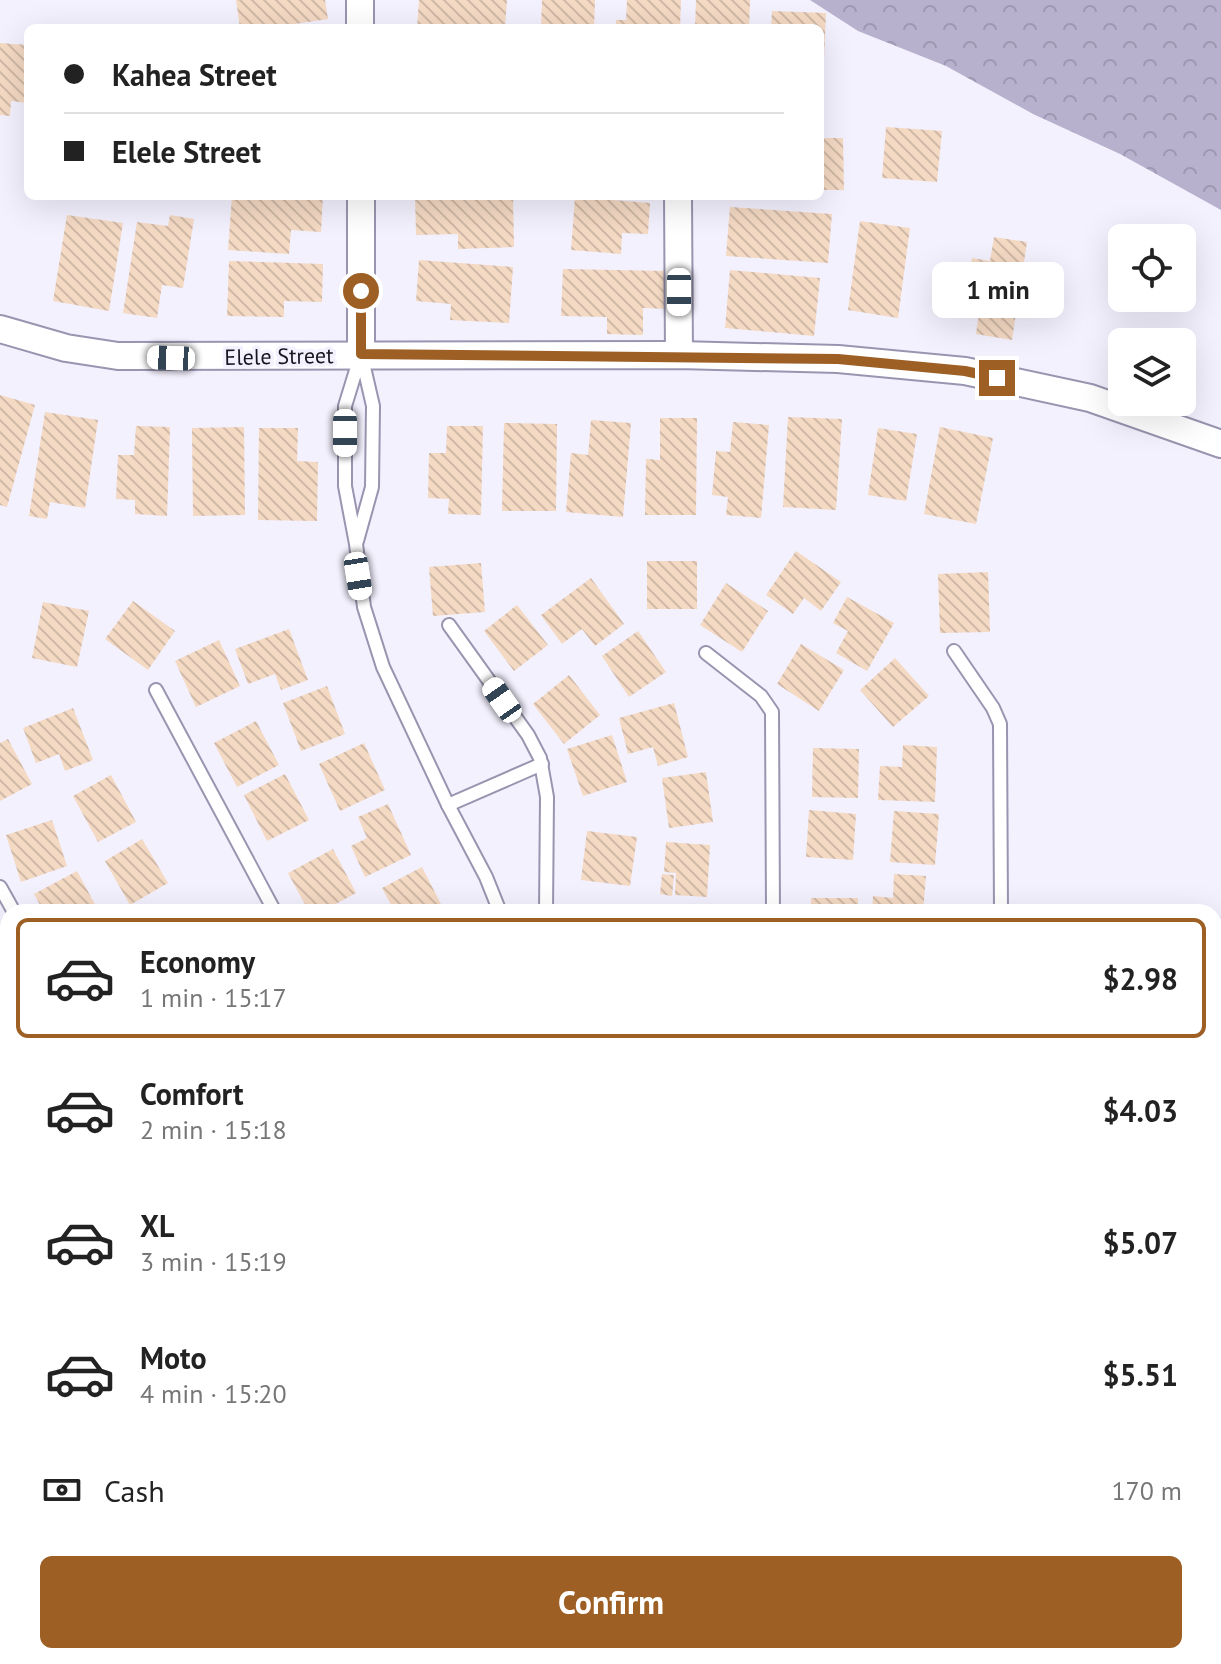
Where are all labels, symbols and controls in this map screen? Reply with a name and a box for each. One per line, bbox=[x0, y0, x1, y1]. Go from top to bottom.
text: Kahea Street bbox=[112, 55, 277, 94]
text: Elele Street bbox=[112, 132, 261, 171]
map controls bbox=[1108, 224, 1196, 416]
button: locate bbox=[1108, 224, 1196, 312]
callout: 1 min bbox=[931, 262, 1063, 318]
car bbox=[667, 268, 691, 316]
route start bbox=[343, 273, 379, 309]
text: 1 min bbox=[966, 273, 1030, 306]
button: layers bbox=[1108, 328, 1196, 416]
street label: Elele Street bbox=[224, 341, 334, 371]
car bbox=[147, 345, 195, 371]
route end bbox=[979, 360, 1015, 396]
car bbox=[333, 409, 357, 457]
car bbox=[342, 550, 374, 602]
car bbox=[478, 673, 526, 727]
icon: car bbox=[44, 942, 116, 1014]
text: Economy bbox=[140, 942, 255, 981]
text: $2.98 bbox=[1103, 959, 1178, 998]
text: 1 min · 15:17 bbox=[140, 981, 287, 1014]
icon: car bbox=[44, 1074, 116, 1146]
text: Comfort bbox=[140, 1074, 243, 1113]
text: $4.03 bbox=[1103, 1091, 1178, 1130]
text: 2 min · 15:18 bbox=[140, 1113, 287, 1146]
icon: car bbox=[44, 1206, 116, 1278]
text: XL bbox=[140, 1206, 174, 1245]
text: $5.07 bbox=[1103, 1223, 1178, 1262]
text: 3 min · 15:19 bbox=[140, 1245, 287, 1278]
icon: car bbox=[44, 1338, 116, 1410]
text: Moto bbox=[140, 1338, 207, 1377]
text: $5.51 bbox=[1103, 1355, 1178, 1394]
text: 4 min · 15:20 bbox=[140, 1377, 287, 1410]
icon: cash bbox=[40, 1468, 84, 1512]
text: Cash bbox=[104, 1471, 165, 1510]
text: 170 m bbox=[1111, 1474, 1182, 1507]
button: Confirm bbox=[40, 1556, 1182, 1648]

